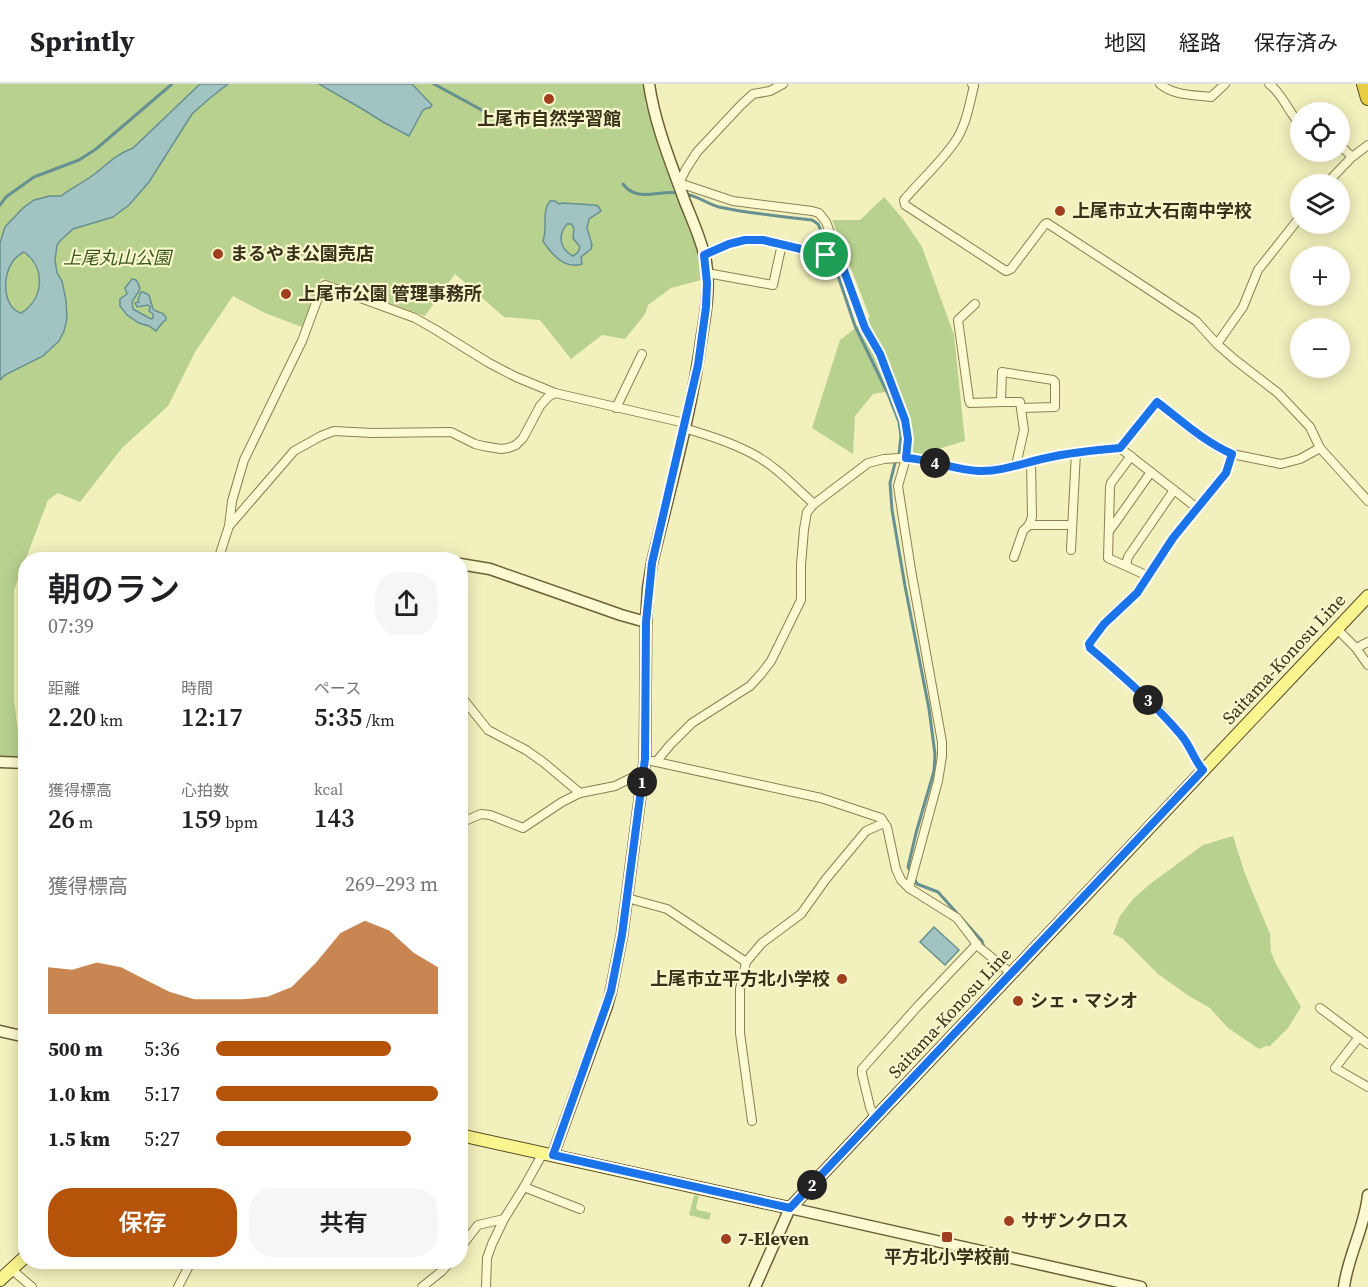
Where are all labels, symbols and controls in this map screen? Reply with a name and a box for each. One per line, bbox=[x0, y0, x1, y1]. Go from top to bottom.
text: Sprintly bbox=[30, 22, 135, 60]
text: 地図 bbox=[1104, 28, 1146, 57]
text: 経路 bbox=[1179, 28, 1221, 57]
text: 保存済み bbox=[1254, 28, 1338, 57]
marker: 上尾市自然学習館 bbox=[542, 92, 556, 106]
map controls bbox=[1290, 102, 1350, 378]
button: locate bbox=[1290, 102, 1350, 162]
place label: 上尾市自然学習館 bbox=[477, 106, 621, 131]
button: layers bbox=[1290, 174, 1350, 234]
place label: 上尾市立大石南中学校 bbox=[1072, 198, 1252, 223]
marker: 上尾市立大石南中学校 bbox=[1053, 204, 1067, 218]
pin bbox=[800, 229, 851, 280]
icon: arrive bbox=[809, 238, 842, 271]
place label: まるやま公園売店 bbox=[230, 241, 374, 266]
park label: 上尾丸山公園 bbox=[63, 245, 174, 270]
button: + bbox=[1290, 246, 1350, 306]
marker: まるやま公園売店 bbox=[211, 247, 225, 261]
place label: 上尾市公園 管理事務所 bbox=[298, 281, 482, 306]
marker: 上尾市公園 管理事務所 bbox=[279, 287, 293, 301]
button: − bbox=[1290, 318, 1350, 378]
pin: 4 bbox=[920, 448, 950, 478]
text: 4 bbox=[931, 452, 939, 474]
text: 朝のラン bbox=[48, 567, 180, 612]
button: share bbox=[375, 572, 438, 635]
street label: Saitama-Konosu Line bbox=[1216, 588, 1351, 730]
text: 07:39 bbox=[48, 612, 94, 640]
text: 距離 bbox=[48, 677, 80, 699]
text: 時間 bbox=[181, 677, 213, 699]
text: ペース bbox=[314, 677, 361, 699]
pin: 3 bbox=[1133, 685, 1163, 715]
text: 3 bbox=[1144, 689, 1152, 711]
text: 2.20 bbox=[48, 699, 96, 735]
text: 12:17 bbox=[181, 699, 243, 735]
text: 5:35 bbox=[314, 699, 362, 735]
text: km bbox=[96, 709, 123, 731]
text: /km bbox=[362, 709, 395, 731]
pin: 1 bbox=[627, 767, 657, 797]
text: 1 bbox=[638, 771, 646, 793]
text: kcal bbox=[314, 778, 343, 800]
text: 獲得標高 bbox=[48, 779, 112, 801]
text: 心拍数 bbox=[181, 779, 229, 801]
text: 143 bbox=[314, 800, 355, 836]
text: 26 bbox=[48, 801, 75, 837]
text: 159 bbox=[181, 801, 222, 837]
text: m bbox=[75, 811, 93, 833]
text: bpm bbox=[222, 811, 258, 833]
text: 269–293 m bbox=[345, 870, 438, 898]
text: 獲得標高 bbox=[48, 872, 128, 900]
street label: Saitama-Konosu Line bbox=[882, 942, 1017, 1084]
place label: 上尾市立平方北小学校 bbox=[650, 966, 830, 991]
marker: 上尾市立平方北小学校 bbox=[835, 972, 849, 986]
place label: シェ・マシオ bbox=[1030, 988, 1138, 1013]
marker: シェ・マシオ bbox=[1011, 994, 1025, 1008]
text: 500 m bbox=[48, 1035, 103, 1063]
text: 5:36 bbox=[144, 1035, 180, 1063]
text: 1.0 km bbox=[48, 1080, 110, 1108]
text: 5:17 bbox=[144, 1080, 180, 1108]
text: 1.5 km bbox=[48, 1125, 110, 1153]
text: 5:27 bbox=[144, 1125, 180, 1153]
pin: 2 bbox=[797, 1170, 827, 1200]
text: 2 bbox=[808, 1174, 816, 1196]
button: 保存 bbox=[48, 1188, 237, 1257]
button: 共有 bbox=[249, 1188, 438, 1257]
place label: サザンクロス bbox=[1021, 1208, 1129, 1233]
marker: サザンクロス bbox=[1002, 1214, 1016, 1228]
place label: 7-Eleven bbox=[738, 1226, 809, 1251]
marker: 平方北小学校前 bbox=[940, 1230, 954, 1244]
marker: 7-Eleven bbox=[719, 1232, 733, 1246]
place label: 平方北小学校前 bbox=[884, 1244, 1010, 1269]

